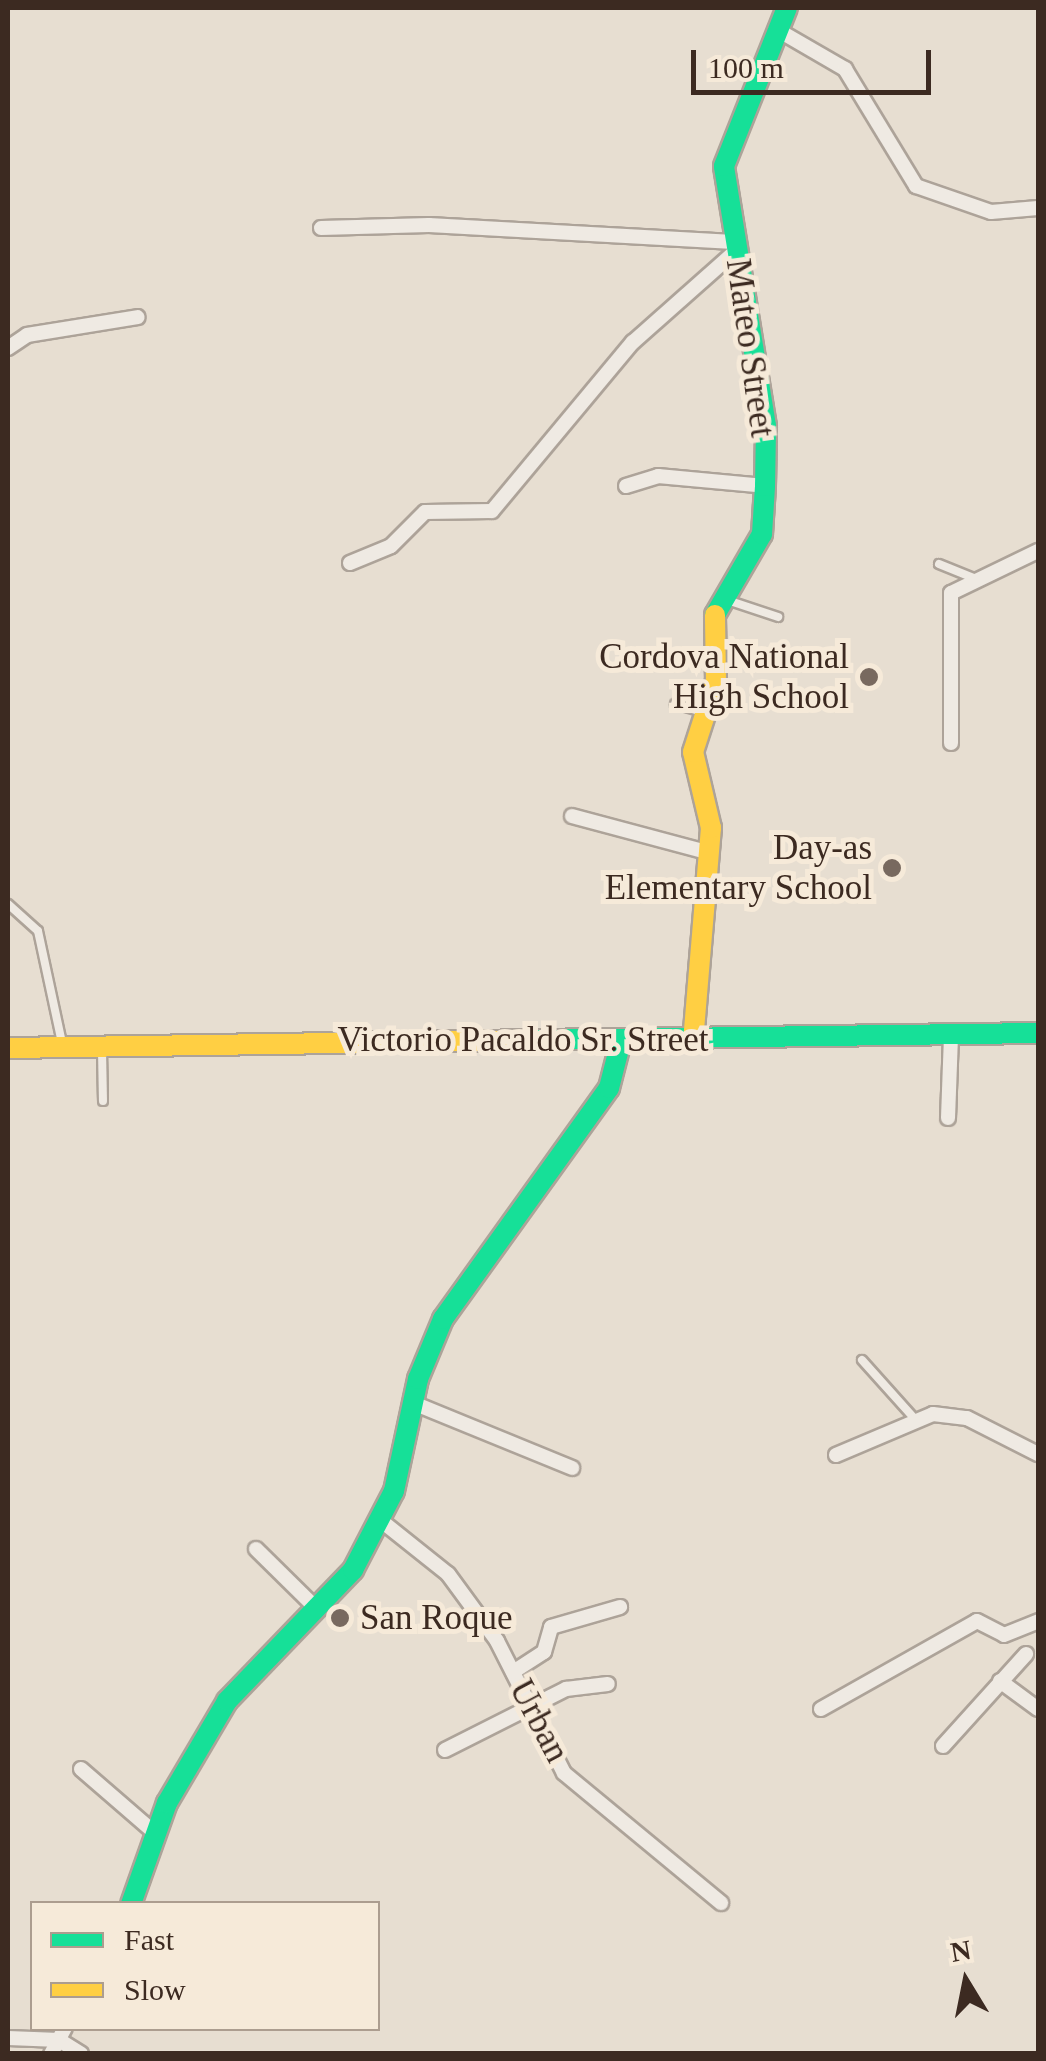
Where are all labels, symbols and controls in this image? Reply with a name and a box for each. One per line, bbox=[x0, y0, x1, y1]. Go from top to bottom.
scale bar bbox=[696, 30, 936, 92]
text: 100 m bbox=[708, 51, 784, 84]
street label: Mateo Street bbox=[717, 256, 783, 440]
place label: Cordova National High School bbox=[599, 636, 849, 718]
marker: Cordova National High School bbox=[858, 666, 880, 688]
place label: Day-as Elementary School bbox=[605, 827, 872, 909]
marker: Day-as Elementary School bbox=[881, 857, 903, 879]
street label: Victorio Pacaldo Sr. Street bbox=[337, 1019, 709, 1061]
place label: San Roque bbox=[360, 1597, 513, 1639]
marker: San Roque bbox=[329, 1607, 351, 1629]
street label: Urban bbox=[500, 1673, 578, 1769]
legend bbox=[30, 1901, 380, 2031]
text: Fast bbox=[124, 1923, 174, 1956]
north arrow bbox=[916, 1931, 1016, 2031]
text: N bbox=[948, 1934, 973, 1968]
text: Slow bbox=[124, 1973, 186, 2006]

